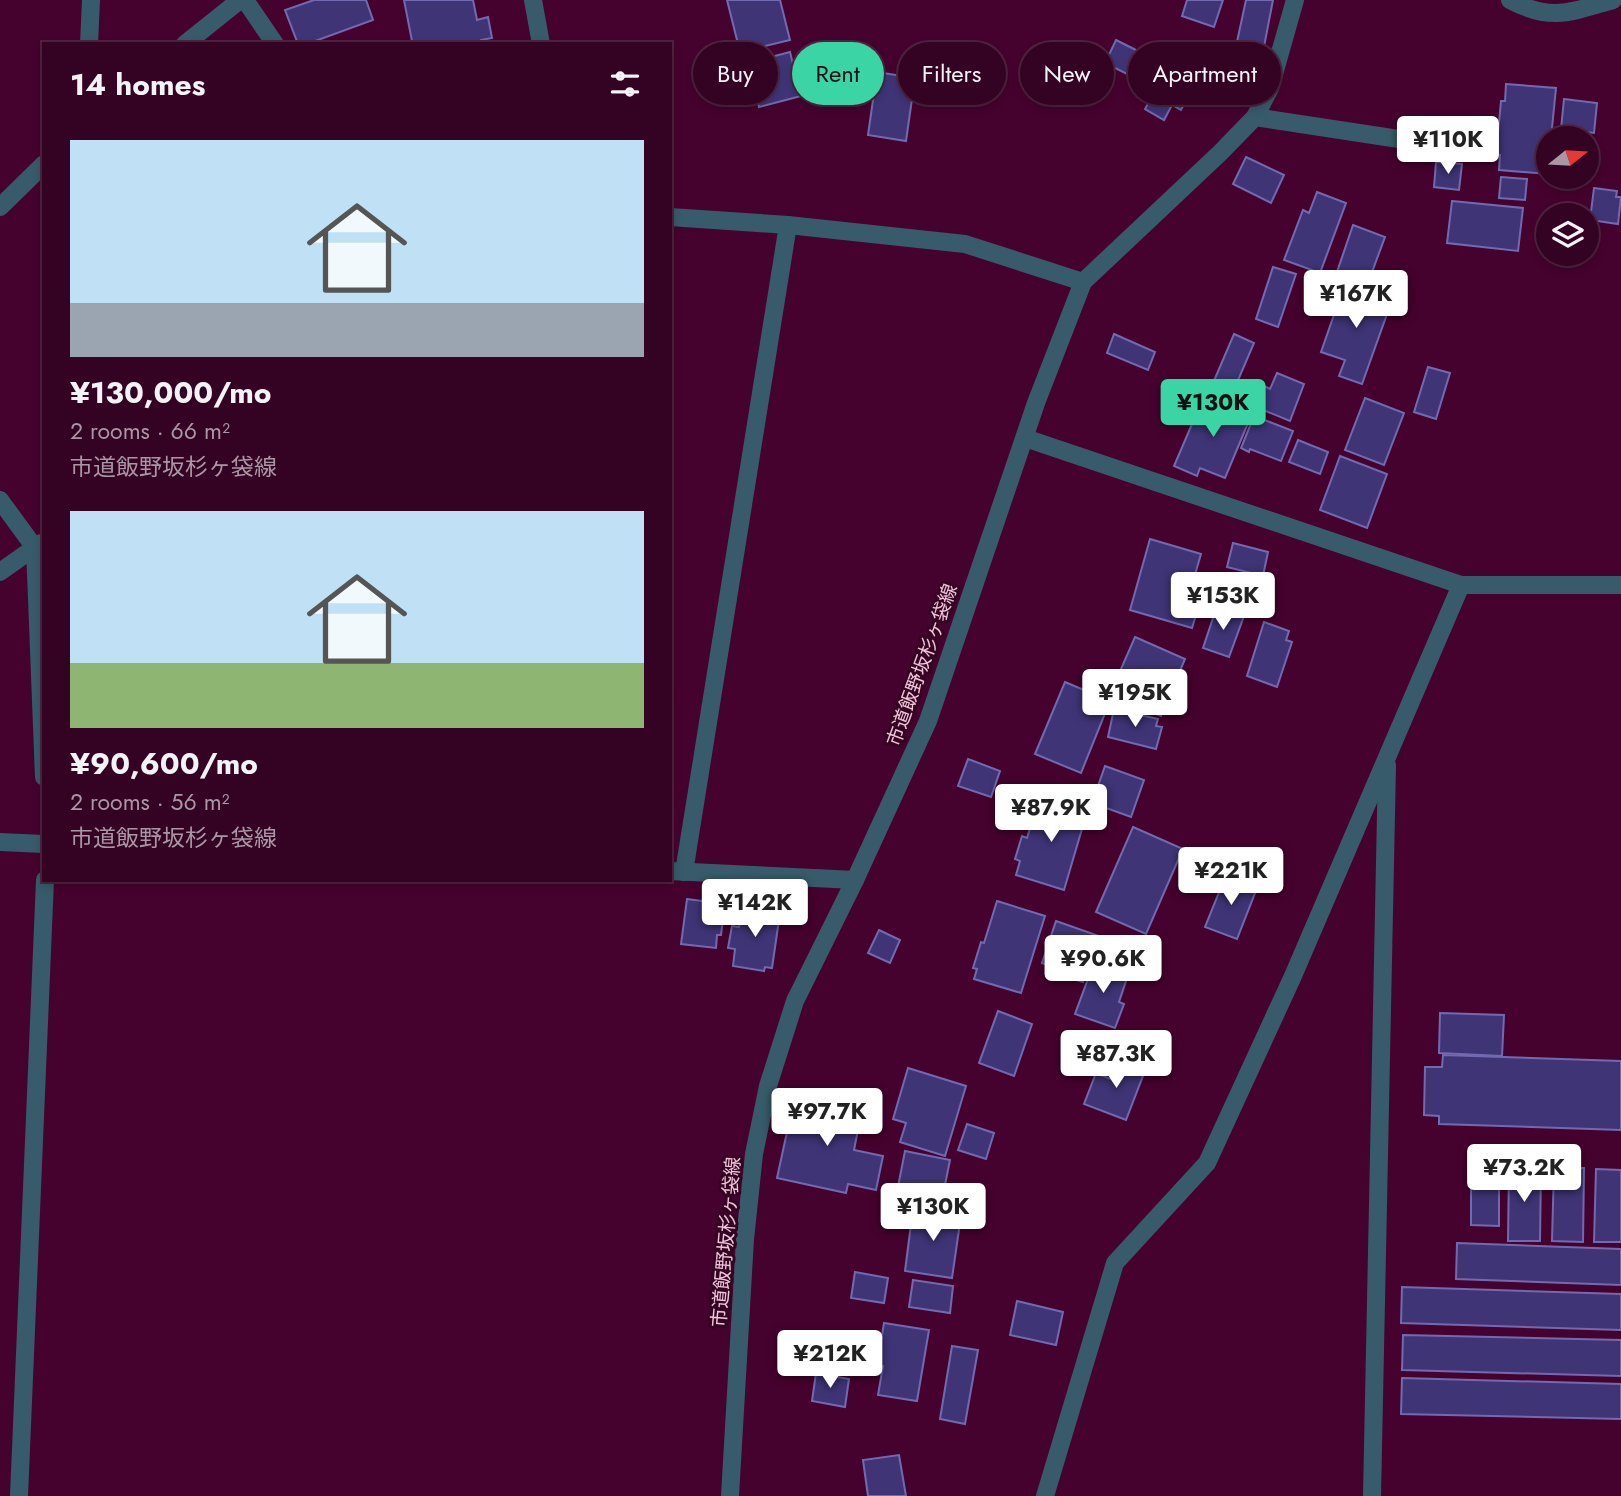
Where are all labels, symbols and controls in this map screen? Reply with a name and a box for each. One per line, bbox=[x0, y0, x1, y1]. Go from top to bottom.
chip: Buy bbox=[693, 42, 778, 105]
chip: Rent bbox=[792, 42, 884, 105]
chip: Filters bbox=[898, 42, 1006, 105]
chip: New bbox=[1020, 42, 1114, 105]
chip: Apartment bbox=[1128, 42, 1281, 105]
text: 14 homes bbox=[70, 63, 205, 106]
icon: filters bbox=[606, 65, 644, 103]
pin: ¥110K bbox=[1399, 116, 1497, 176]
text: ¥110K bbox=[1413, 122, 1483, 156]
north arrow bbox=[1536, 126, 1600, 189]
map controls bbox=[1536, 126, 1599, 266]
icon: home bbox=[294, 185, 420, 311]
button: layers bbox=[1536, 203, 1599, 266]
pin: ¥167K bbox=[1307, 270, 1405, 330]
text: ¥167K bbox=[1320, 276, 1392, 310]
text: ¥130,000/mo bbox=[70, 371, 272, 414]
pin: ¥130K bbox=[1164, 380, 1262, 439]
text: ¥130K bbox=[1177, 385, 1249, 419]
text: 2 rooms · 66 m² bbox=[70, 414, 230, 448]
text: 市道飯野坂杉ヶ袋線 bbox=[70, 450, 277, 484]
icon: home bbox=[294, 556, 420, 682]
pin: ¥153K bbox=[1174, 572, 1272, 632]
text: ¥153K bbox=[1187, 578, 1259, 612]
street label: 市道飯野坂杉ヶ袋線 bbox=[880, 580, 964, 750]
pin: ¥195K bbox=[1086, 670, 1184, 729]
text: ¥195K bbox=[1098, 675, 1172, 709]
text: ¥90,600/mo bbox=[70, 742, 258, 785]
pin: ¥87.9K bbox=[994, 784, 1108, 844]
text: 2 rooms · 56 m² bbox=[70, 785, 230, 819]
text: ¥87.9K bbox=[1011, 790, 1091, 824]
text: 市道飯野坂杉ヶ袋線 bbox=[70, 821, 277, 855]
pin: ¥221K bbox=[1182, 848, 1280, 907]
text: ¥221K bbox=[1194, 853, 1268, 887]
pin: ¥142K bbox=[706, 880, 804, 939]
text: ¥142K bbox=[718, 885, 792, 919]
pin: ¥90.6K bbox=[1046, 936, 1160, 995]
text: ¥90.6K bbox=[1061, 941, 1145, 975]
pin: ¥87.3K bbox=[1059, 1030, 1173, 1090]
text: ¥87.3K bbox=[1077, 1036, 1155, 1070]
pin: ¥97.7K bbox=[770, 1088, 884, 1148]
text: ¥97.7K bbox=[787, 1094, 867, 1128]
pin: ¥73.2K bbox=[1467, 1144, 1581, 1204]
text: ¥73.2K bbox=[1483, 1150, 1565, 1184]
street label: 市道飯野坂杉ヶ袋線 bbox=[705, 1156, 747, 1328]
pin: ¥130K bbox=[884, 1184, 982, 1243]
text: ¥130K bbox=[897, 1189, 969, 1223]
pin: ¥212K bbox=[781, 1330, 879, 1390]
text: ¥212K bbox=[793, 1336, 867, 1370]

